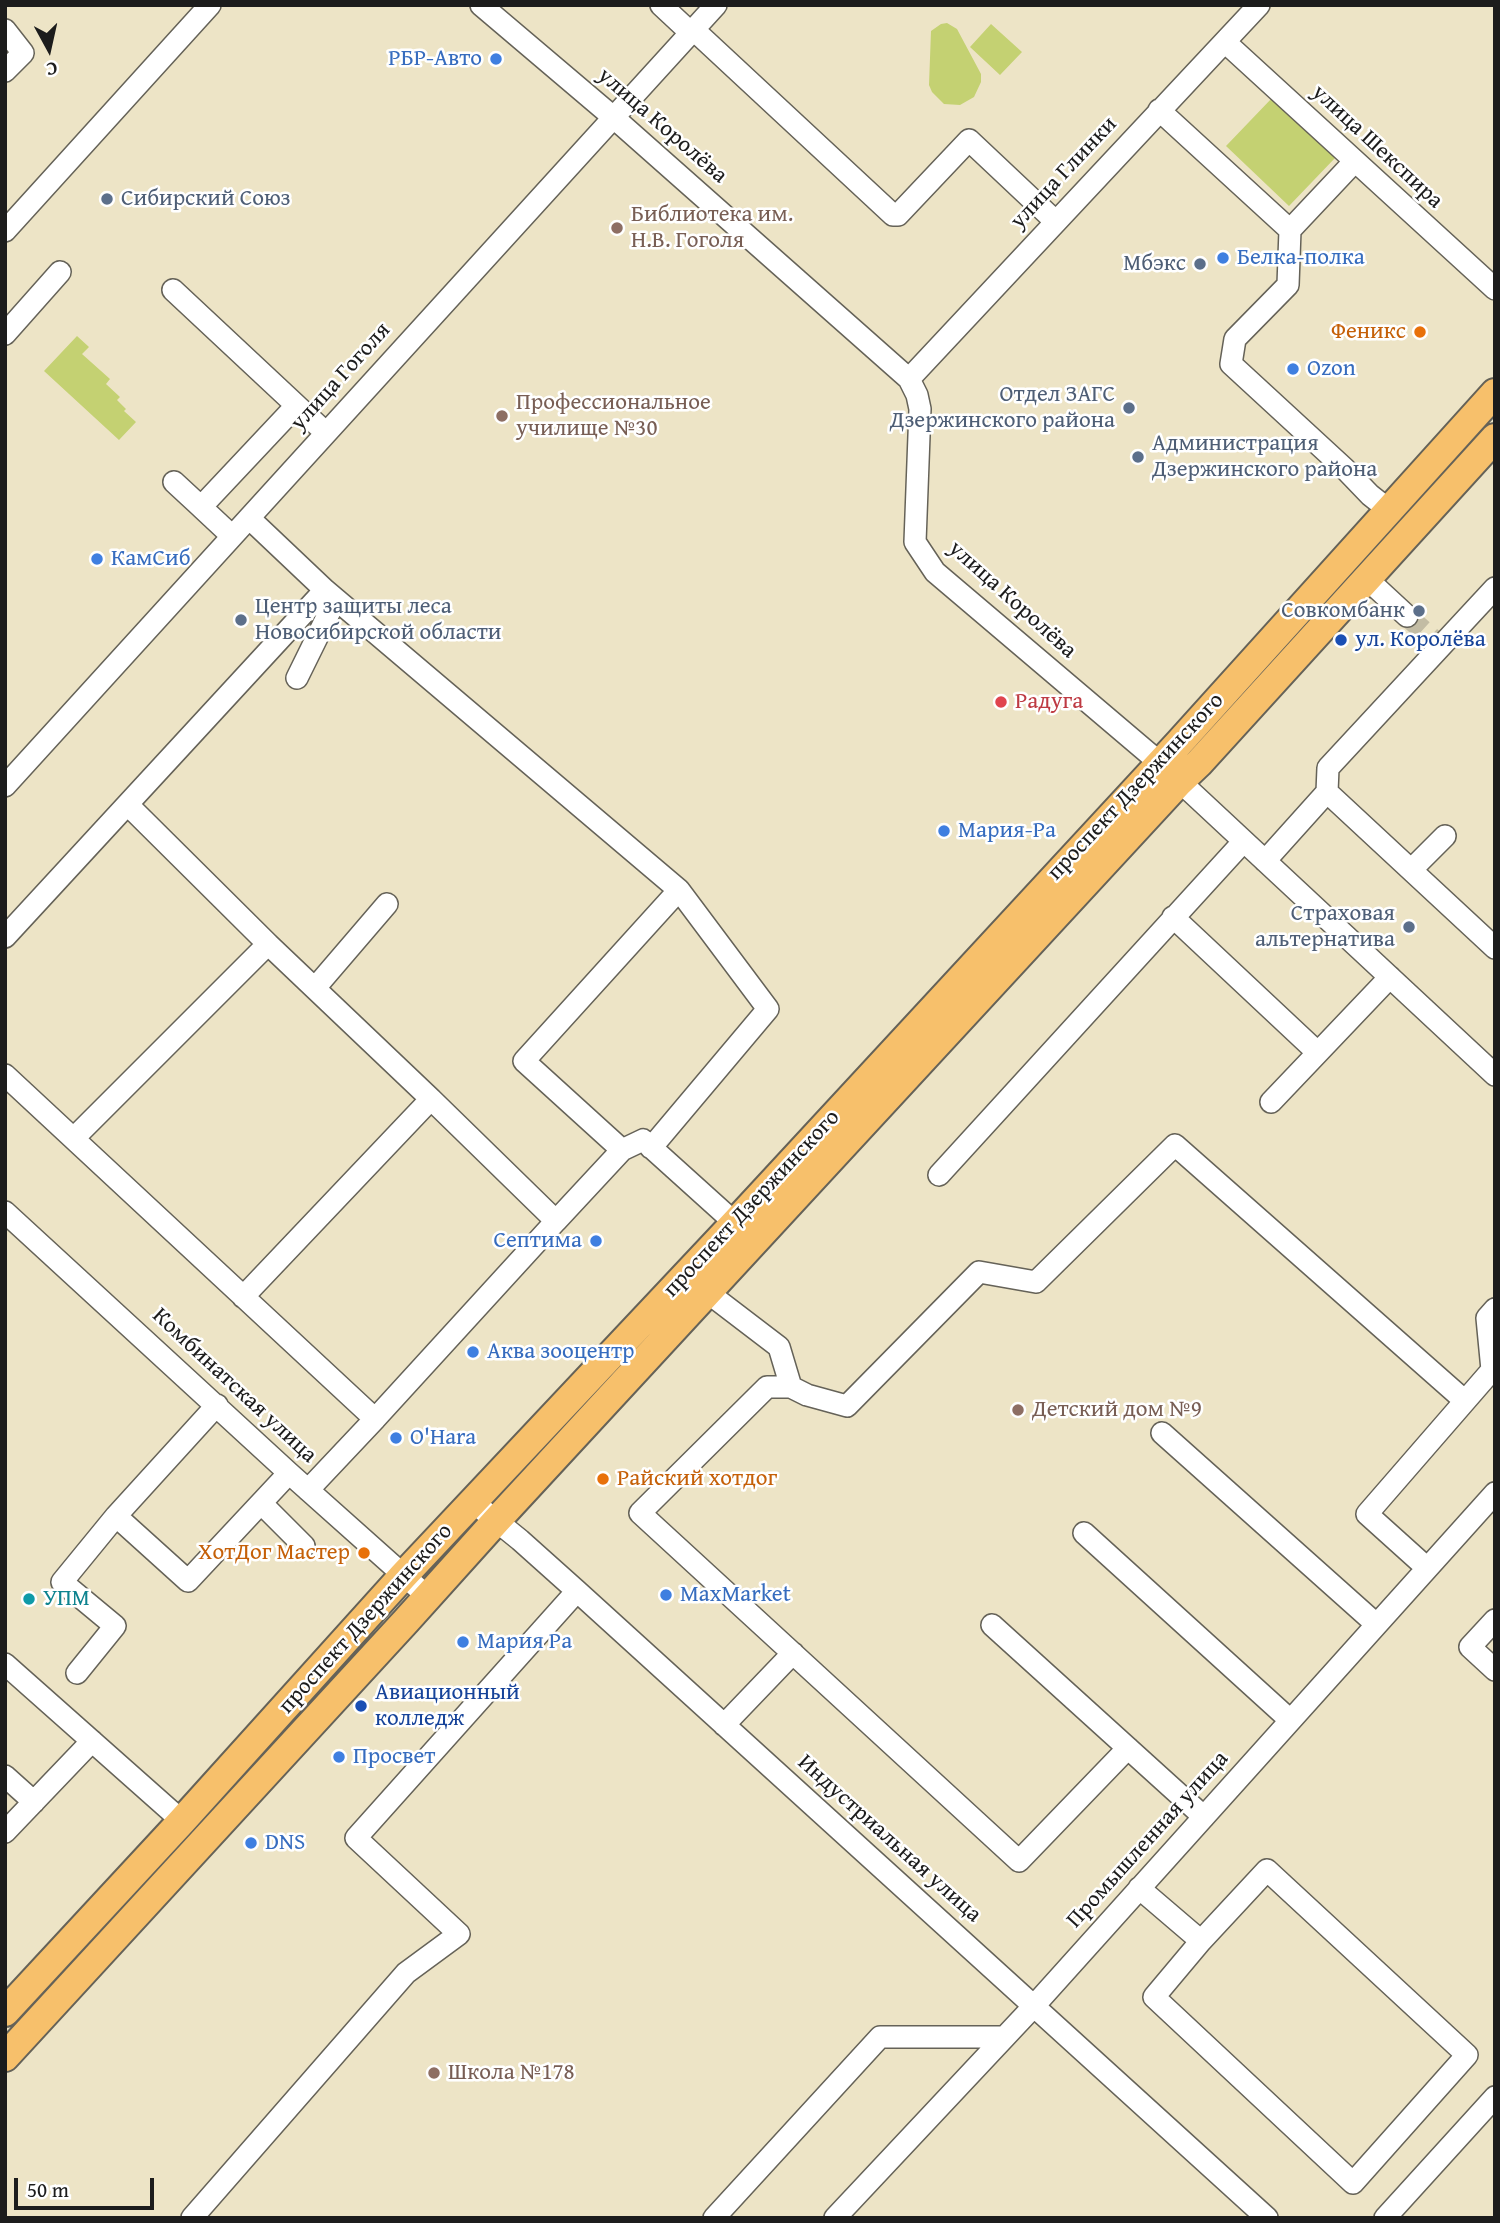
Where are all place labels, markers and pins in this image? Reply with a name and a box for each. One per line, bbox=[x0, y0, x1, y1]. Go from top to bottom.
place label: РБР-Авто bbox=[388, 45, 482, 73]
marker: РБР-Авто bbox=[488, 51, 504, 67]
place label: Сибирский Союз bbox=[121, 185, 291, 213]
marker: Сибирский Союз bbox=[99, 191, 115, 207]
place label: Библиотека им. Н.В. Гоголя bbox=[631, 201, 793, 255]
marker: Библиотека им. Н.В. Гоголя bbox=[609, 220, 625, 236]
place label: Белка-полка bbox=[1237, 244, 1365, 272]
place label: Мбэкс bbox=[1123, 250, 1186, 278]
marker: Белка-полка bbox=[1215, 250, 1231, 266]
marker: Мбэкс bbox=[1192, 256, 1208, 272]
place label: Феникс bbox=[1331, 318, 1406, 346]
marker: Феникс bbox=[1412, 324, 1428, 340]
place label: Ozon bbox=[1307, 355, 1356, 383]
marker: Ozon bbox=[1285, 361, 1301, 377]
place label: Отдел ЗАГС Дзержинского района bbox=[890, 381, 1115, 435]
place label: Профессиональное училище №30 bbox=[516, 389, 711, 443]
marker: Отдел ЗАГС Дзержинского района bbox=[1121, 400, 1137, 416]
marker: Профессиональное училище №30 bbox=[494, 408, 510, 424]
place label: Администрация Дзержинского района bbox=[1152, 430, 1377, 484]
marker: Администрация Дзержинского района bbox=[1130, 449, 1146, 465]
place label: КамСиб bbox=[111, 545, 190, 573]
marker: КамСиб bbox=[89, 551, 105, 567]
place label: Центр защиты леса Новосибирской области bbox=[255, 593, 502, 647]
place label: Совкомбанк bbox=[1281, 597, 1405, 625]
marker: Совкомбанк bbox=[1411, 603, 1427, 619]
marker: Центр защиты леса Новосибирской области bbox=[233, 612, 249, 628]
place label: ул. Королёва bbox=[1355, 626, 1486, 654]
marker: ул. Королёва bbox=[1333, 632, 1349, 648]
place label: Радуга bbox=[1015, 688, 1083, 716]
marker: Радуга bbox=[993, 694, 1009, 710]
place label: Мария-Ра bbox=[958, 817, 1056, 845]
marker: Мария-Ра bbox=[936, 823, 952, 839]
place label: Страховая альтернатива bbox=[1255, 900, 1395, 954]
marker: Страховая альтернатива bbox=[1401, 919, 1417, 935]
place label: Септима bbox=[494, 1227, 582, 1255]
marker: Септима bbox=[588, 1233, 604, 1249]
place label: Аква зооцентр bbox=[487, 1338, 634, 1366]
marker: Аква зооцентр bbox=[465, 1344, 481, 1360]
place label: Детский дом №9 bbox=[1032, 1396, 1202, 1424]
marker: Детский дом №9 bbox=[1010, 1402, 1026, 1418]
place label: O'Hara bbox=[410, 1424, 476, 1452]
marker: O'Hara bbox=[388, 1430, 404, 1446]
place label: Райский хотдог bbox=[617, 1465, 777, 1493]
marker: Райский хотдог bbox=[595, 1471, 611, 1487]
place label: ХотДог Мастер bbox=[198, 1539, 350, 1567]
marker: ХотДог Мастер bbox=[356, 1545, 372, 1561]
place label: MaxMarket bbox=[680, 1581, 791, 1609]
place label: УПМ bbox=[43, 1585, 90, 1613]
marker: MaxMarket bbox=[658, 1587, 674, 1603]
marker: УПМ bbox=[21, 1591, 37, 1607]
place label: Мария Ра bbox=[477, 1628, 572, 1656]
marker: Мария Ра bbox=[455, 1634, 471, 1650]
place label: Авиационный колледж bbox=[375, 1679, 520, 1733]
marker: Авиационный колледж bbox=[353, 1698, 369, 1714]
place label: Просвет bbox=[353, 1743, 435, 1771]
marker: Просвет bbox=[331, 1749, 347, 1765]
place label: DNS bbox=[265, 1829, 305, 1857]
marker: DNS bbox=[243, 1835, 259, 1851]
place label: Школа №178 bbox=[448, 2059, 575, 2087]
marker: Школа №178 bbox=[426, 2065, 442, 2081]

